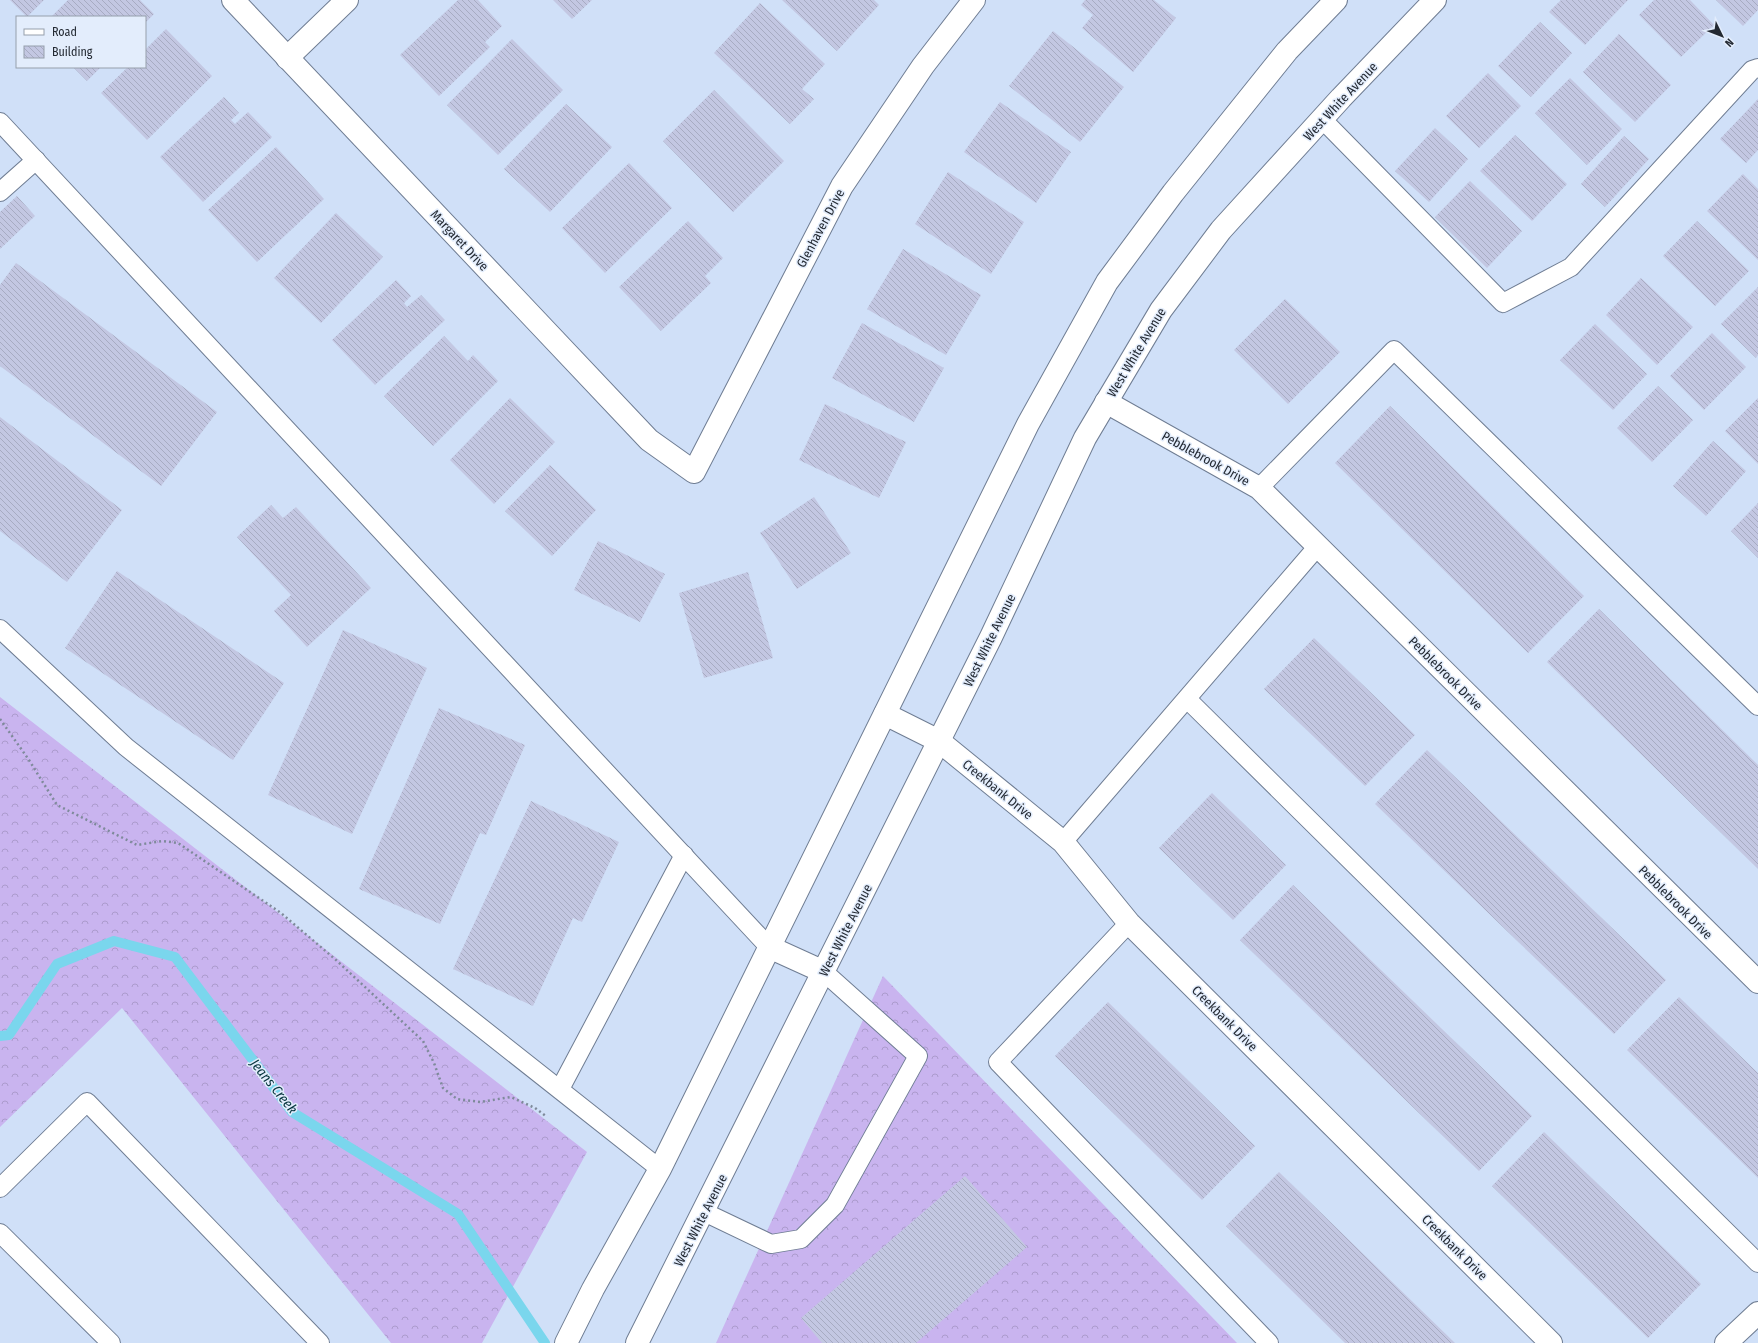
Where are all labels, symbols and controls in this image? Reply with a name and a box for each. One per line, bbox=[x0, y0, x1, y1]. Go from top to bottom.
legend bbox=[16, 16, 146, 68]
north arrow bbox=[1702, 16, 1742, 56]
text: Road bbox=[52, 25, 77, 39]
text: N bbox=[1722, 36, 1736, 49]
text: Building bbox=[52, 45, 93, 59]
street label: West White Avenue bbox=[1300, 59, 1380, 144]
street label: Glenhaven Drive bbox=[793, 186, 847, 270]
street label: Margaret Drive bbox=[428, 207, 492, 274]
street label: West White Avenue bbox=[1104, 305, 1169, 400]
street label: Pebblebrook Drive bbox=[1159, 428, 1252, 489]
street label: West White Avenue bbox=[960, 591, 1018, 689]
street label: Pebblebrook Drive bbox=[1406, 633, 1486, 713]
street label: Creekbank Drive bbox=[959, 756, 1036, 822]
street label: Pebblebrook Drive bbox=[1636, 862, 1716, 942]
street label: West White Avenue bbox=[816, 882, 875, 979]
street label: Creekbank Drive bbox=[1189, 983, 1260, 1054]
water label: Jeans Creek bbox=[246, 1055, 301, 1117]
street label: West White Avenue bbox=[671, 1172, 730, 1269]
street label: Creekbank Drive bbox=[1419, 1212, 1490, 1283]

